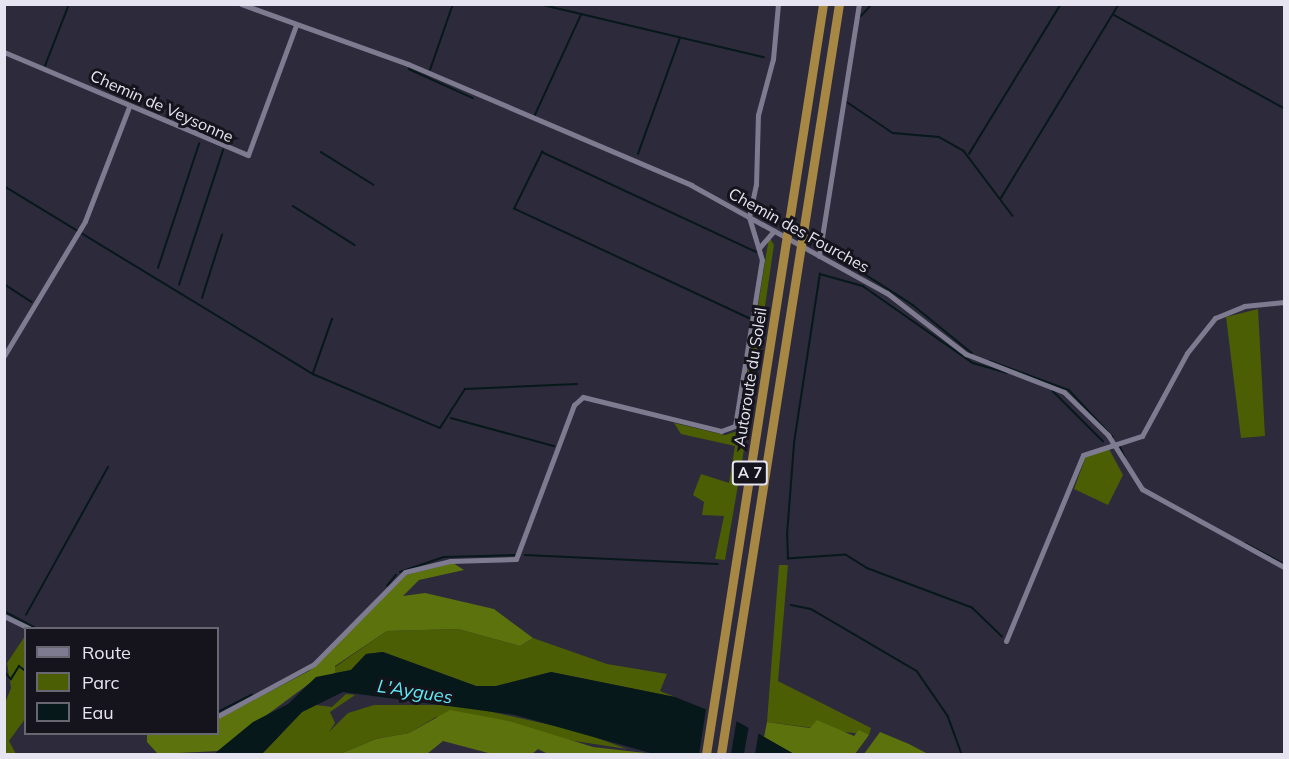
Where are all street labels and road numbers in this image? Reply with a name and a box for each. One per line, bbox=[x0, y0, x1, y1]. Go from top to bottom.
street label: Chemin de Veysonne bbox=[87, 66, 237, 146]
street label: Chemin des Fourches bbox=[725, 183, 873, 277]
street label: Autoroute du Soleil bbox=[730, 306, 770, 448]
road number: A 7 bbox=[730, 461, 770, 485]

